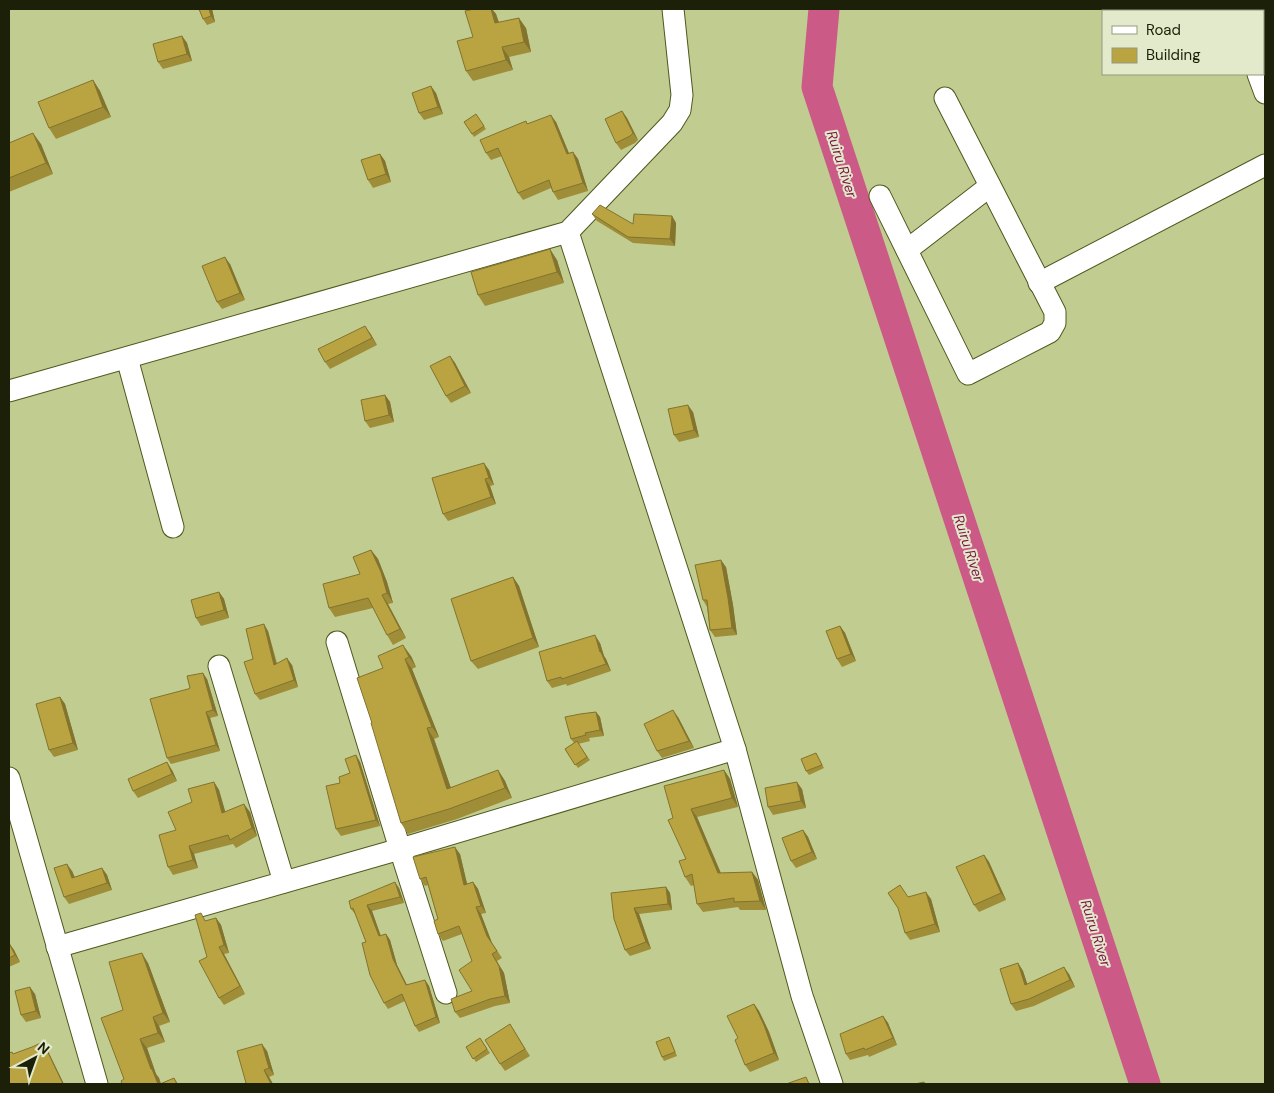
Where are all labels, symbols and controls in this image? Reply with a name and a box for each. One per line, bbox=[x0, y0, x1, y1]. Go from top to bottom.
legend bbox=[1102, 10, 1264, 75]
text: Road bbox=[1146, 20, 1181, 40]
text: Building bbox=[1146, 45, 1201, 65]
water label: Ruiru River bbox=[823, 128, 861, 200]
water label: Ruiru River bbox=[950, 512, 988, 584]
water label: Ruiru River bbox=[1077, 897, 1115, 969]
north arrow bbox=[10, 1033, 60, 1083]
text: N bbox=[34, 1038, 53, 1058]

